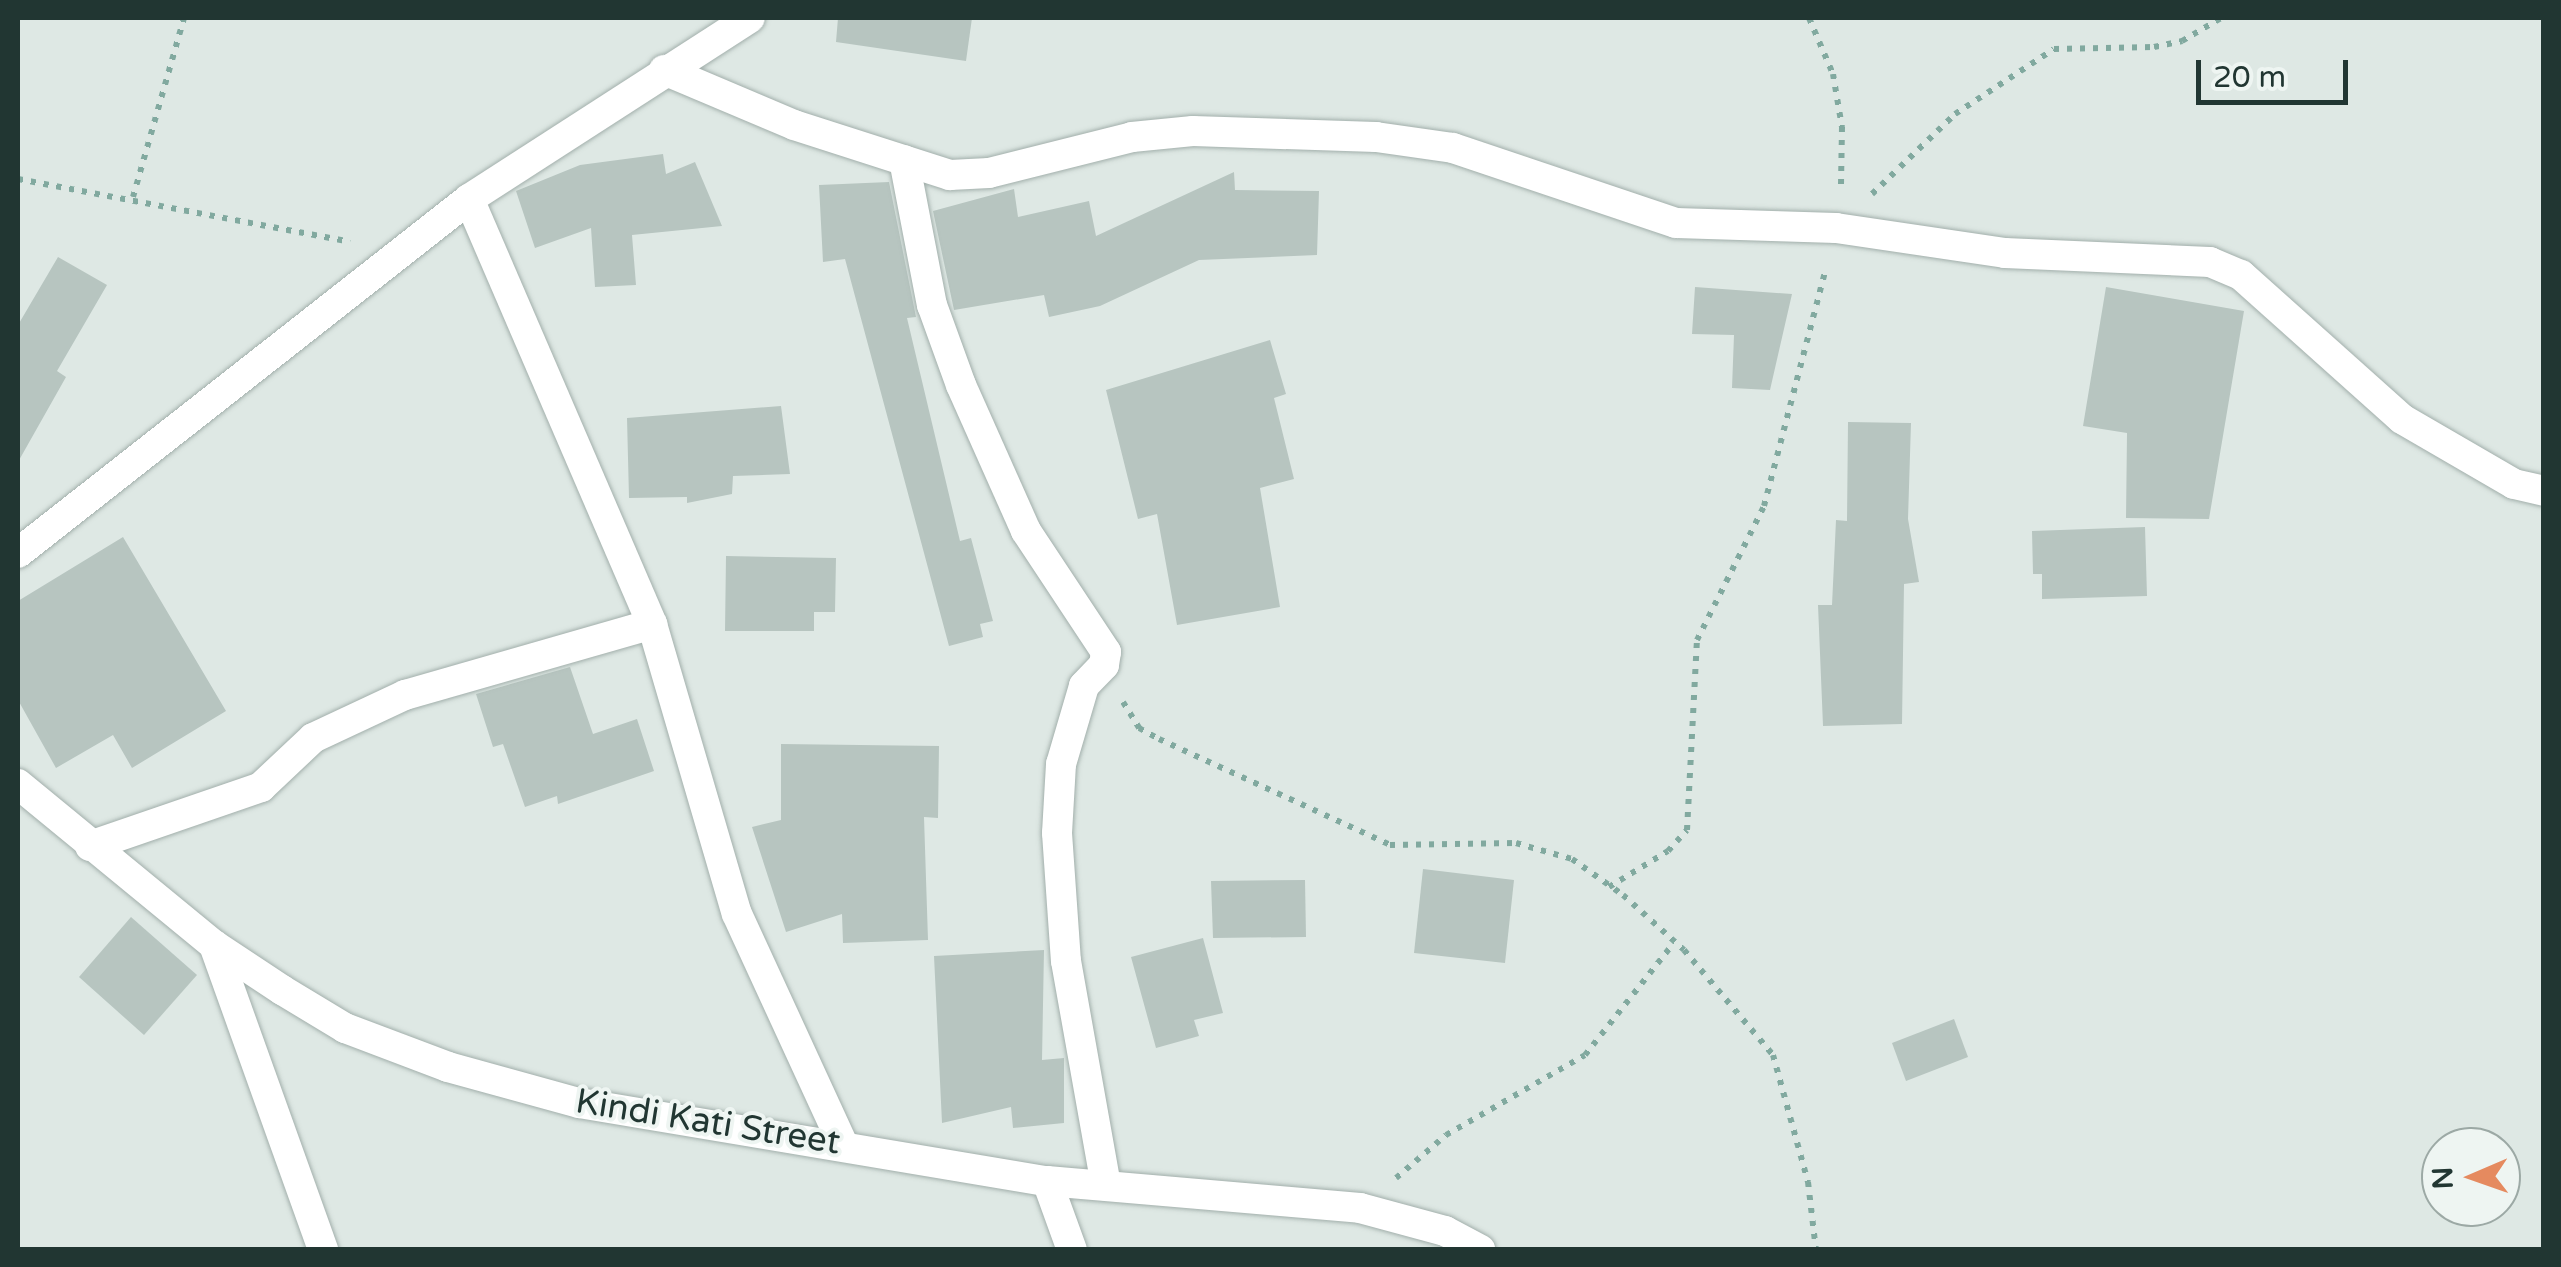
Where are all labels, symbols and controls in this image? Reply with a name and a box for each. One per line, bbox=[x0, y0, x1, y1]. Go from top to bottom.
scale bar bbox=[2201, 40, 2354, 102]
text: 20 m bbox=[2213, 59, 2286, 96]
street label: Kindi Kati Street bbox=[573, 1080, 843, 1164]
north arrow bbox=[2421, 1127, 2521, 1227]
text: N bbox=[2426, 1166, 2460, 1190]

